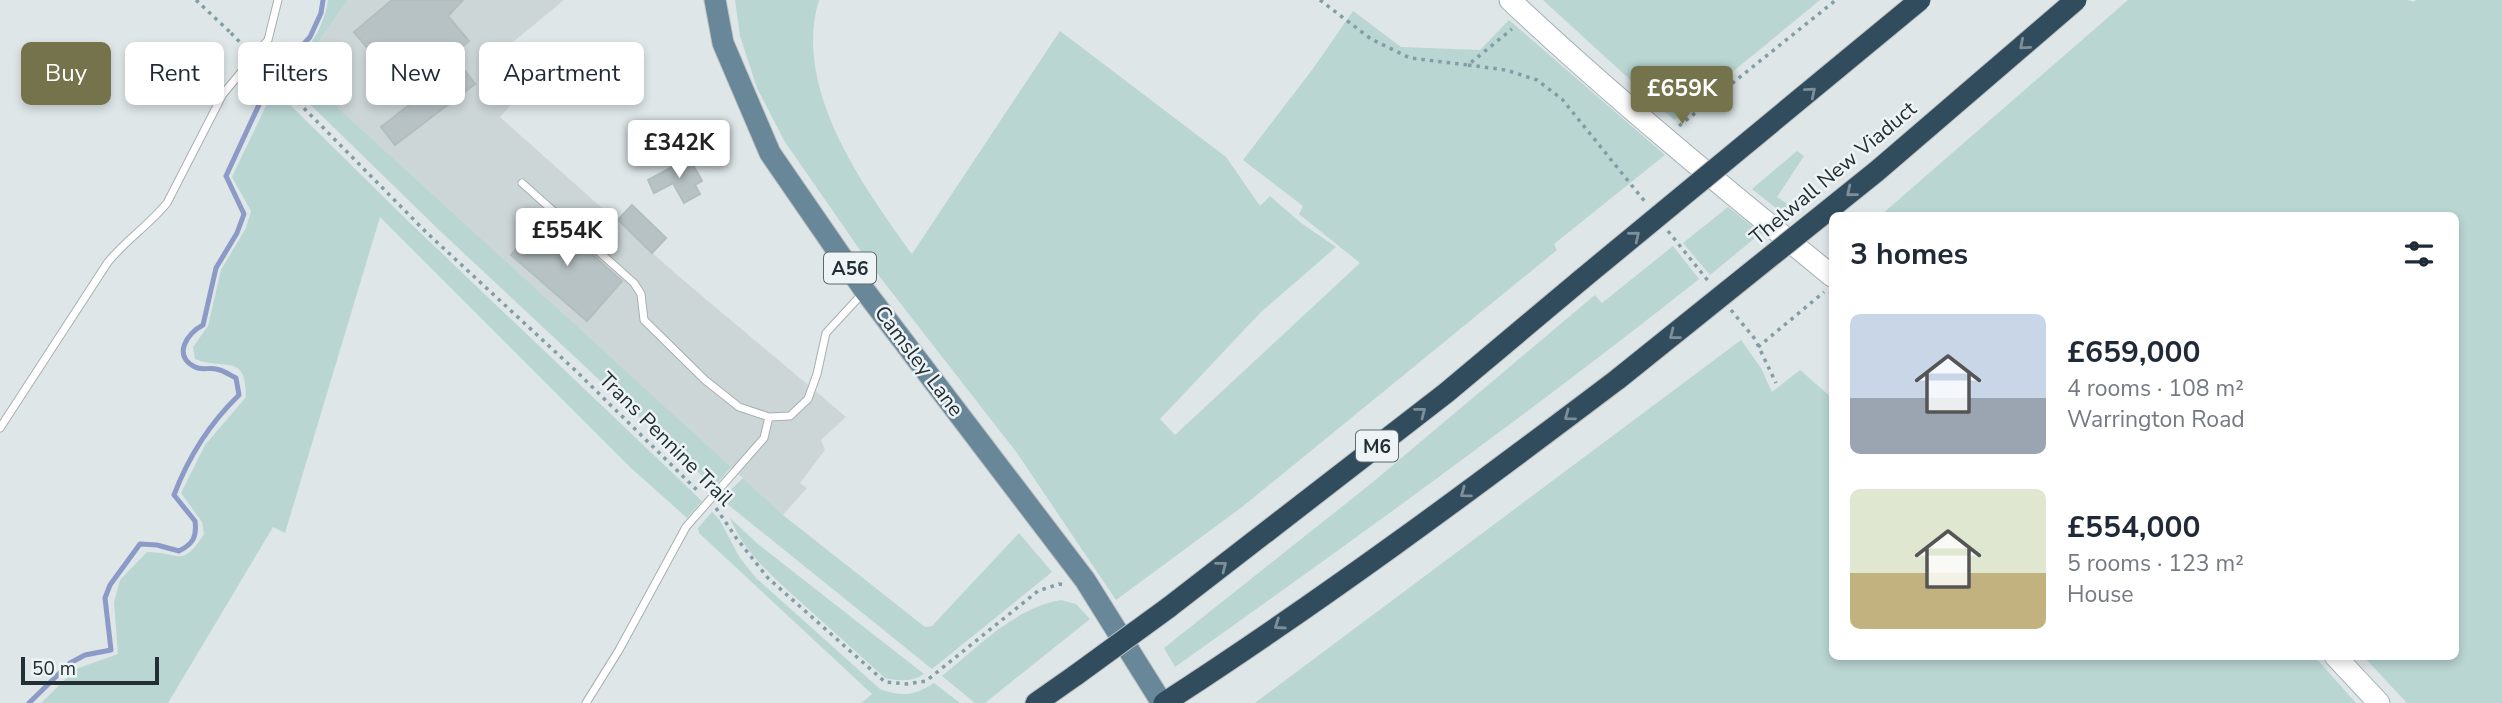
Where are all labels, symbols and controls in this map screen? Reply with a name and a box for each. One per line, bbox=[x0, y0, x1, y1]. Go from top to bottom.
one-way arrow bbox=[2019, 37, 2032, 49]
chip: Buy bbox=[21, 42, 111, 105]
chip: Rent bbox=[125, 42, 224, 105]
chip: Filters bbox=[238, 42, 352, 105]
chip: New bbox=[366, 42, 465, 105]
chip: Apartment bbox=[479, 42, 644, 105]
pin: £659K bbox=[1633, 66, 1731, 126]
text: £659K bbox=[1647, 73, 1717, 104]
one-way arrow bbox=[1802, 88, 1815, 100]
street label: Thelwall New Viaduct bbox=[1744, 95, 1923, 251]
pin: £342K bbox=[630, 120, 728, 180]
text: £342K bbox=[644, 127, 714, 158]
one-way arrow bbox=[1846, 184, 1859, 196]
pin: £554K bbox=[518, 208, 616, 268]
text: £554K bbox=[532, 215, 602, 246]
one-way arrow bbox=[1626, 232, 1639, 244]
text: 3 homes bbox=[1850, 234, 1968, 275]
icon: filters bbox=[2400, 235, 2438, 273]
road number: A56 bbox=[824, 252, 876, 284]
street label: Camsley Lane bbox=[868, 300, 970, 422]
one-way arrow bbox=[1669, 326, 1681, 339]
text: £659,000 bbox=[2067, 332, 2200, 373]
icon: home bbox=[1906, 342, 1990, 426]
street label: Trans Pennine Trail bbox=[593, 366, 740, 513]
text: 4 rooms · 108 m² bbox=[2067, 373, 2244, 404]
text: Warrington Road bbox=[2067, 404, 2245, 435]
one-way arrow bbox=[1564, 407, 1577, 420]
one-way arrow bbox=[1414, 408, 1426, 421]
road number: M6 bbox=[1356, 430, 1398, 462]
one-way arrow bbox=[1460, 485, 1473, 497]
text: £554,000 bbox=[2067, 507, 2200, 548]
icon: home bbox=[1906, 517, 1990, 601]
text: 5 rooms · 123 m² bbox=[2067, 548, 2244, 579]
one-way arrow bbox=[1214, 562, 1226, 575]
text: House bbox=[2067, 579, 2134, 610]
one-way arrow bbox=[1274, 617, 1287, 629]
scale bar bbox=[21, 654, 159, 686]
text: 50 m bbox=[32, 656, 76, 682]

